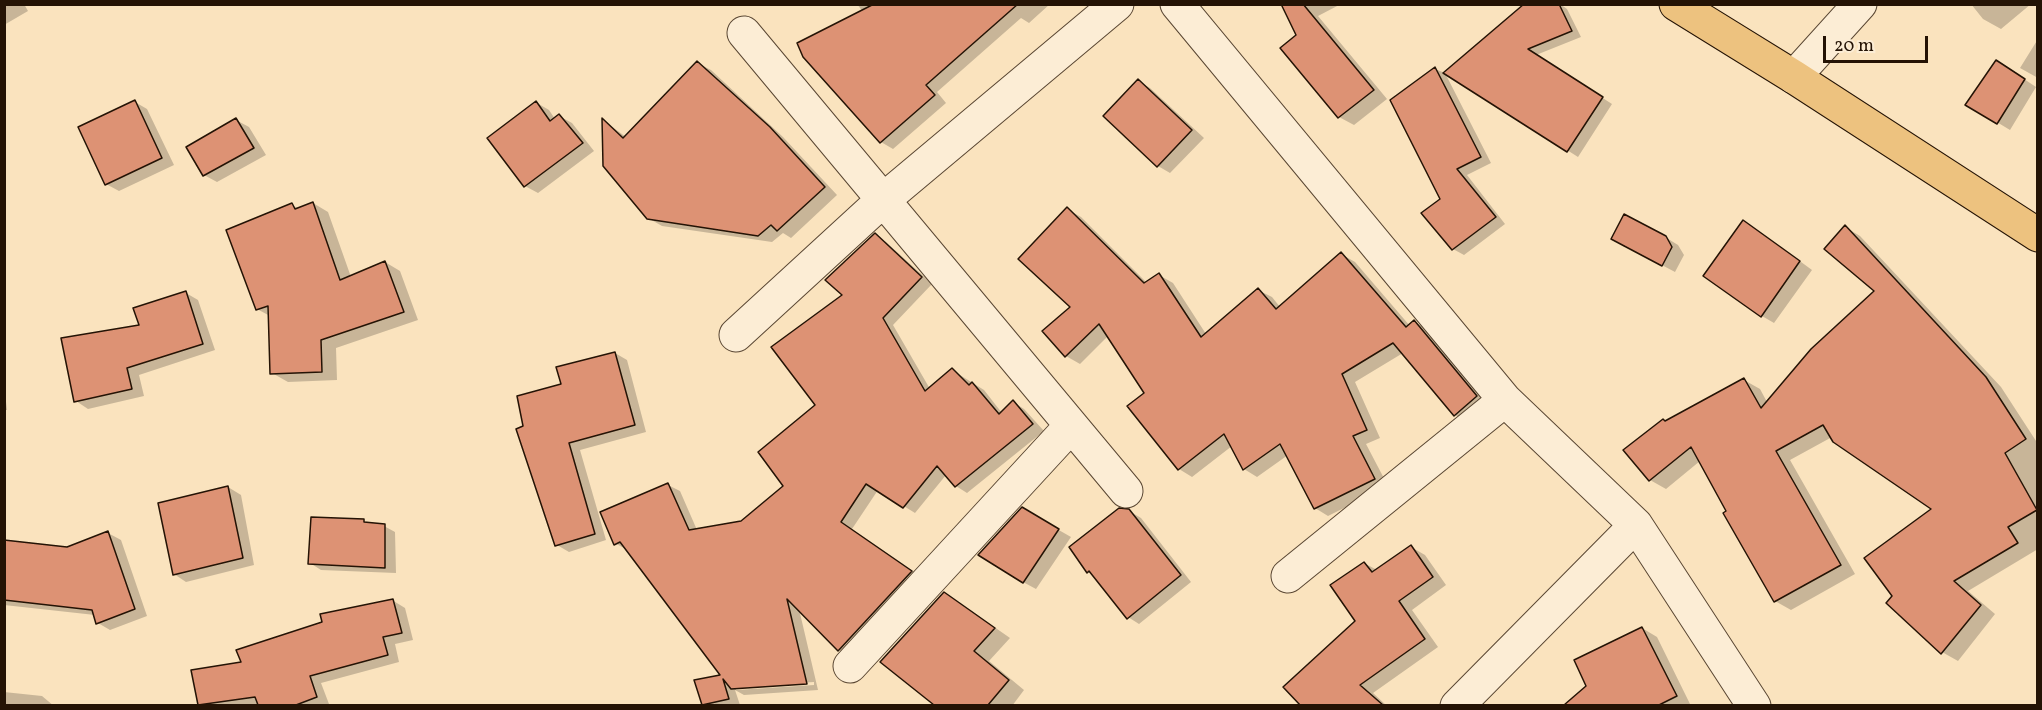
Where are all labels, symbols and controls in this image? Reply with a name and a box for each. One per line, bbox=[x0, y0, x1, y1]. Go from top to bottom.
scale bar bbox=[1826, 24, 1931, 62]
text: 20 m bbox=[1834, 34, 1874, 59]

